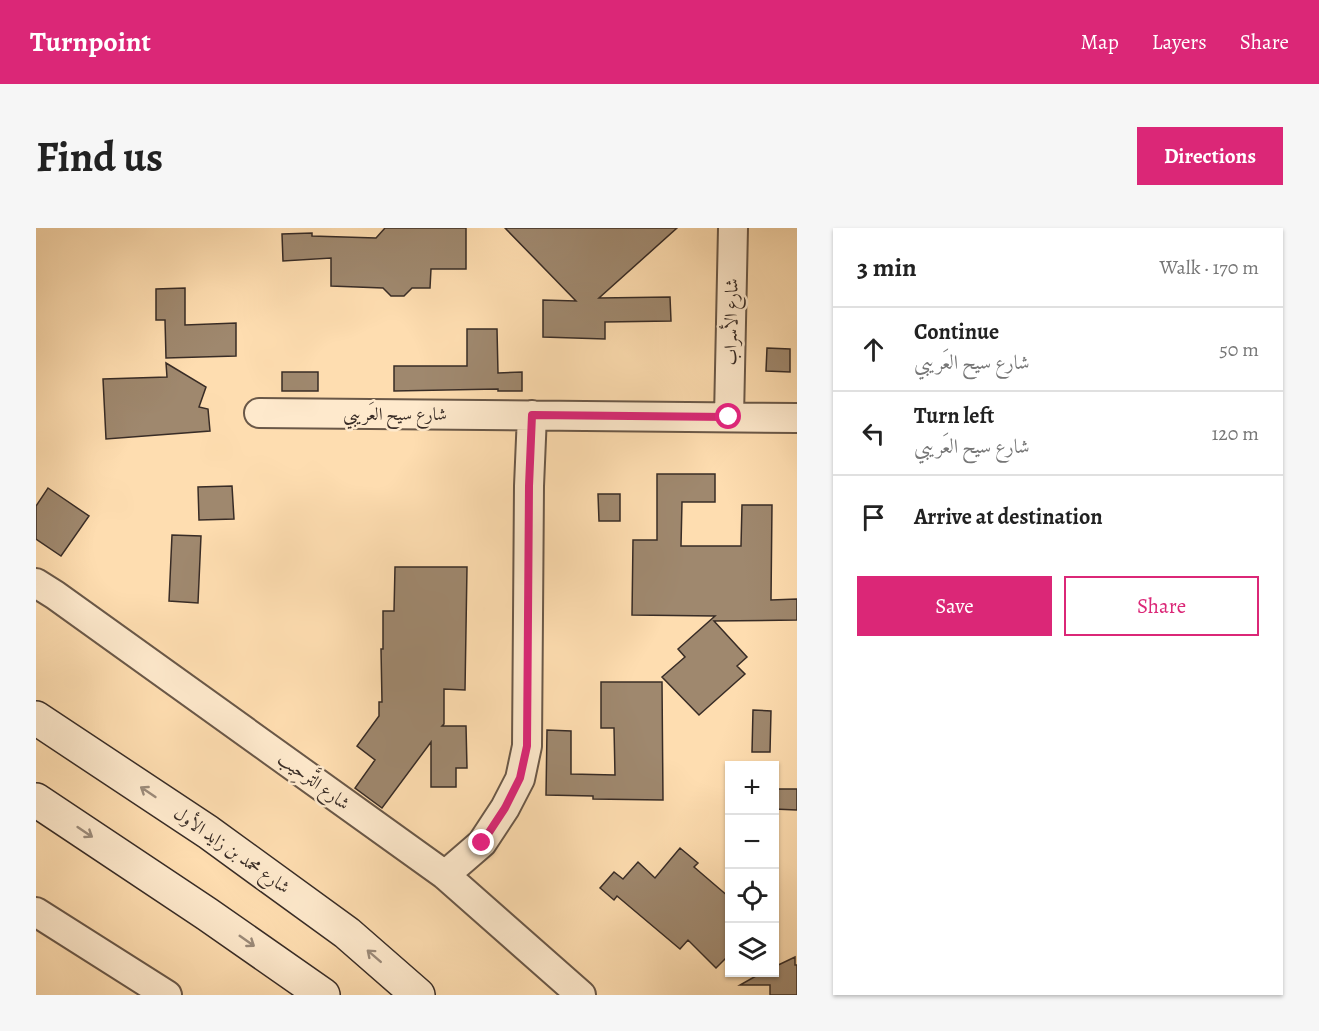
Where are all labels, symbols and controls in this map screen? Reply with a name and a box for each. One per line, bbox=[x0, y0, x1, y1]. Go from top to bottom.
text: Turnpoint bbox=[30, 23, 151, 61]
text: Map bbox=[1080, 28, 1119, 56]
text: Layers bbox=[1152, 28, 1207, 56]
text: Share bbox=[1240, 28, 1289, 56]
button: Directions bbox=[1137, 127, 1283, 185]
text: Find us bbox=[36, 128, 163, 185]
text: 3 min bbox=[857, 250, 917, 285]
text: Walk · 170 m bbox=[1159, 254, 1259, 281]
street label: شارع الأسراب bbox=[717, 278, 747, 366]
text: Continue bbox=[914, 317, 999, 347]
icon: ahead bbox=[857, 333, 890, 366]
text: 50 m bbox=[1219, 336, 1259, 363]
text: شارع سيح العَريبي bbox=[914, 349, 1030, 376]
street label: شارع سيح العَريبي bbox=[343, 401, 447, 430]
text: Turn left bbox=[914, 401, 994, 431]
route start bbox=[715, 403, 741, 429]
icon: left bbox=[857, 417, 890, 450]
text: 120 m bbox=[1211, 420, 1259, 447]
text: شارع سيح العَريبي bbox=[914, 433, 1030, 460]
icon: arrive bbox=[857, 501, 890, 534]
text: Arrive at destination bbox=[914, 502, 1103, 532]
button: Save bbox=[857, 576, 1052, 636]
button: Share bbox=[1064, 576, 1259, 636]
street label: شارع التَّرحِيب bbox=[271, 744, 357, 818]
map controls bbox=[725, 761, 779, 977]
button: + bbox=[725, 761, 779, 815]
one-way arrow bbox=[141, 786, 157, 798]
street label: شارع محمد بن زايد الأول bbox=[167, 800, 296, 902]
button: − bbox=[725, 815, 779, 869]
one-way arrow bbox=[76, 826, 93, 839]
route end bbox=[468, 829, 494, 855]
button: locate bbox=[725, 869, 779, 923]
button: layers bbox=[725, 923, 779, 977]
one-way arrow bbox=[238, 935, 254, 947]
one-way arrow bbox=[367, 949, 382, 963]

